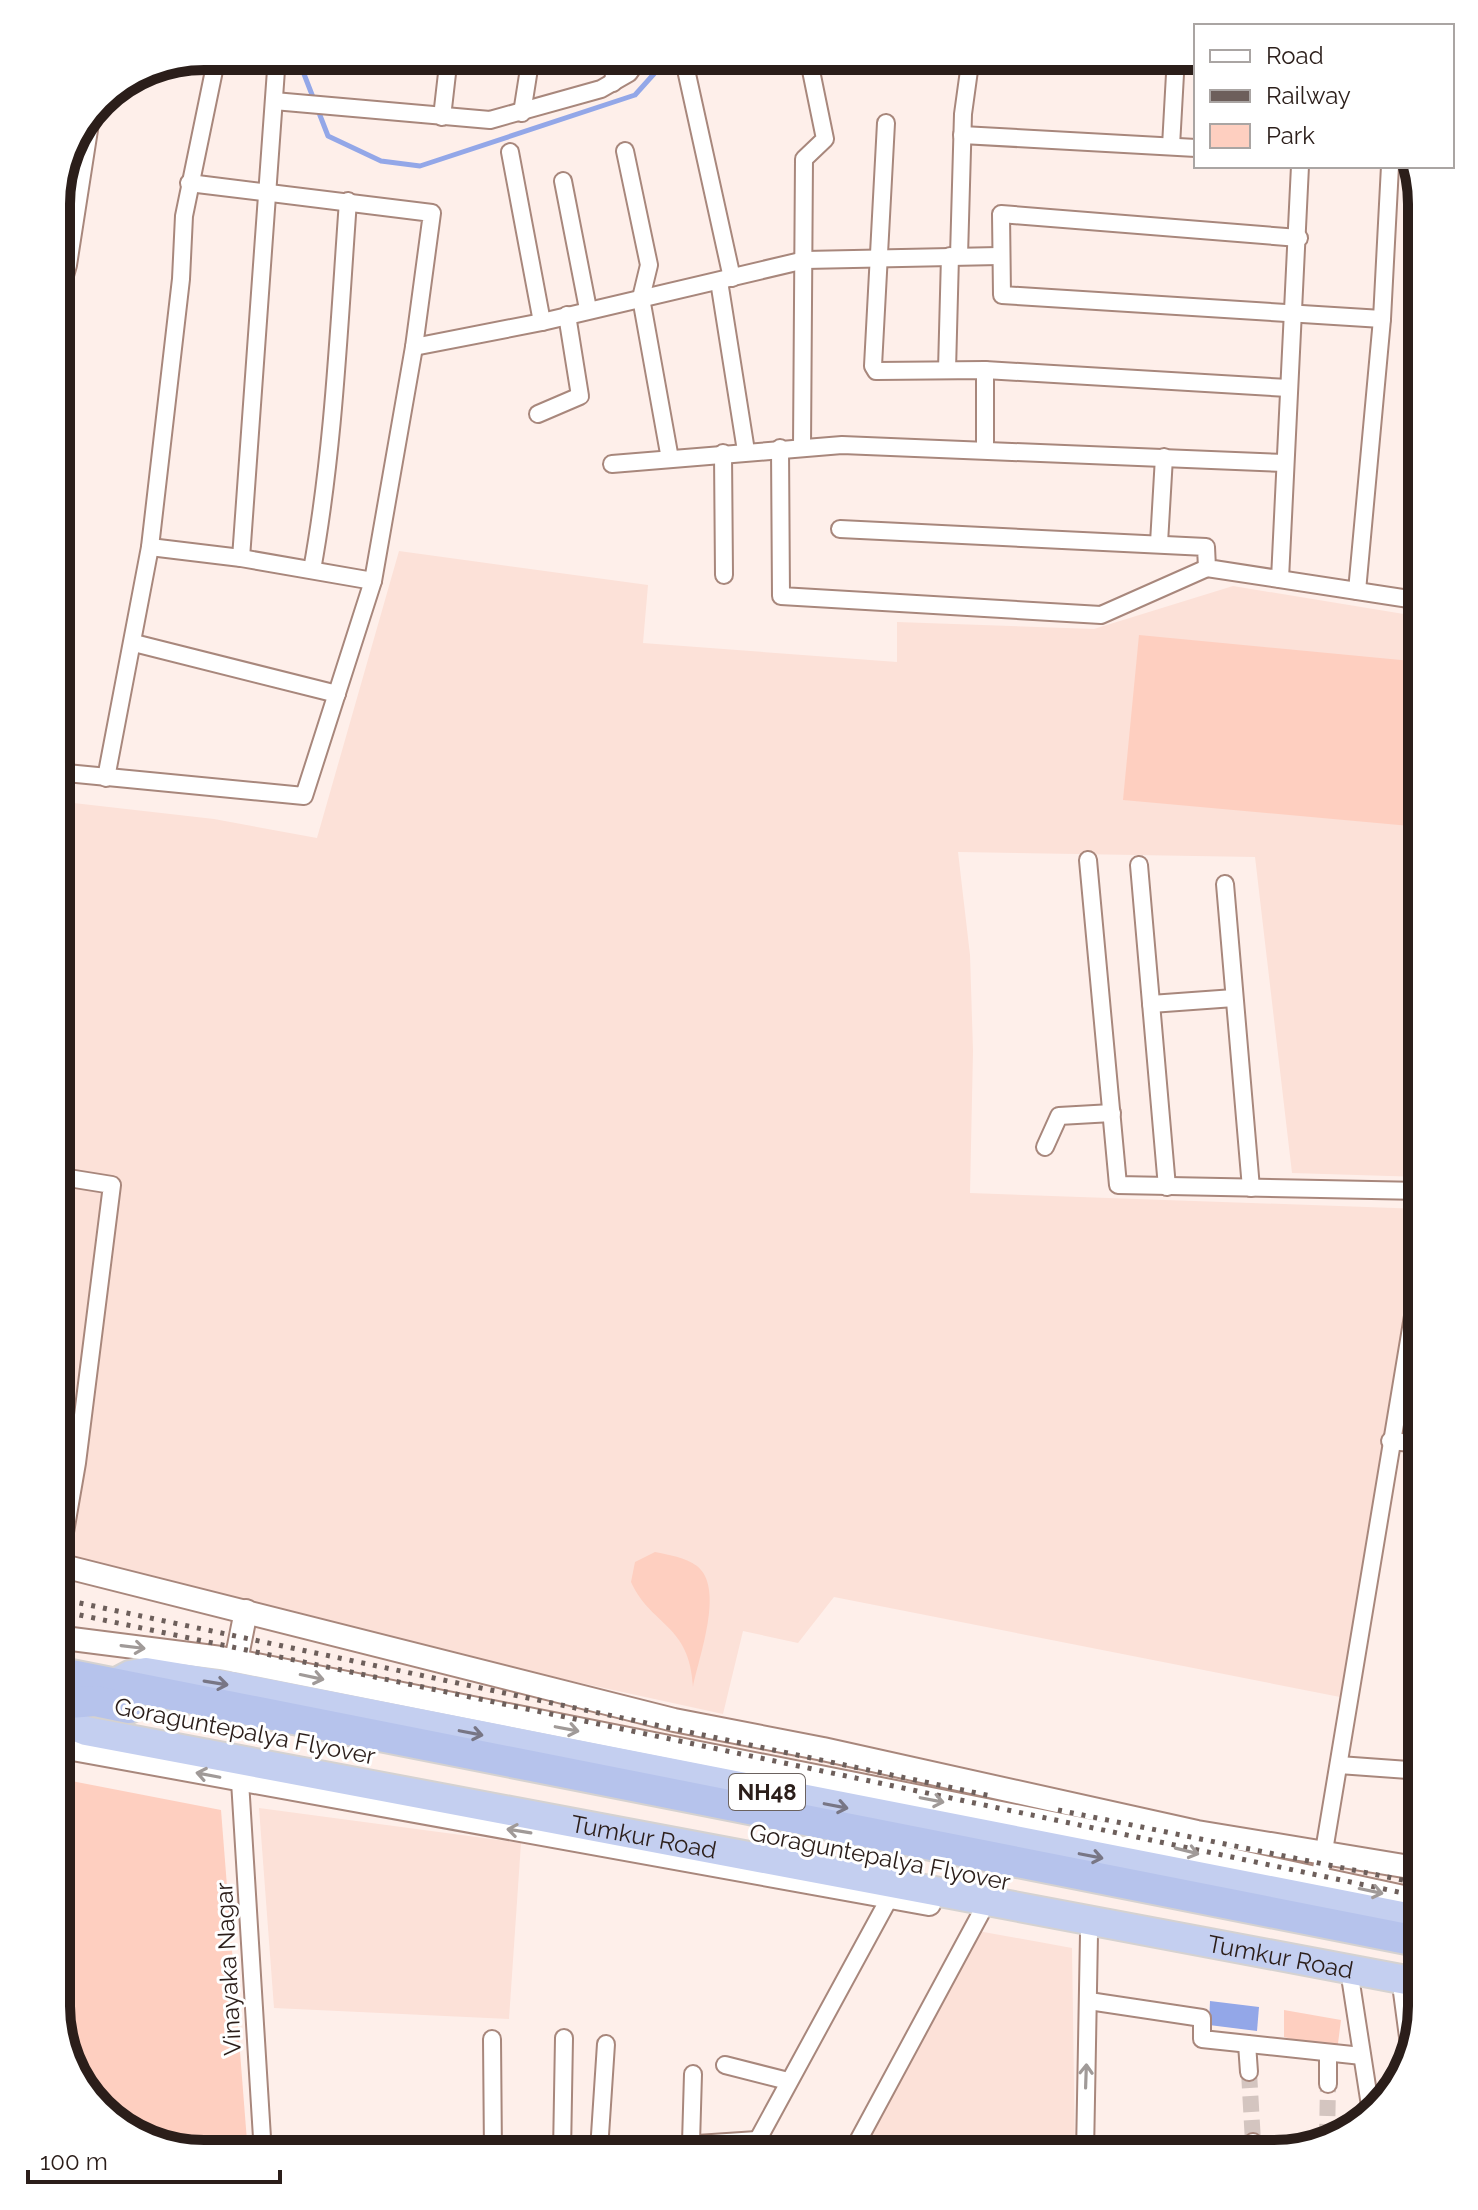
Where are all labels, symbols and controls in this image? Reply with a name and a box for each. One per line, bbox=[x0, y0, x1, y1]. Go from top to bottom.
legend bbox=[1194, 24, 1454, 168]
text: Road bbox=[1266, 41, 1324, 70]
text: Railway bbox=[1266, 81, 1351, 110]
text: Park bbox=[1266, 121, 1315, 150]
one-way arrow bbox=[120, 1640, 145, 1655]
one-way arrow bbox=[299, 1670, 324, 1685]
one-way arrow bbox=[202, 1676, 228, 1691]
street label: Goraguntepalya Flyover bbox=[112, 1691, 379, 1771]
one-way arrow bbox=[554, 1722, 579, 1737]
one-way arrow bbox=[457, 1726, 483, 1741]
one-way arrow bbox=[196, 1766, 221, 1781]
road number: NH48 bbox=[729, 1774, 805, 1810]
one-way arrow bbox=[919, 1793, 944, 1808]
one-way arrow bbox=[822, 1799, 848, 1814]
street label: Tumkur Road bbox=[569, 1808, 719, 1864]
street label: Goraguntepalya Flyover bbox=[747, 1817, 1014, 1897]
one-way arrow bbox=[507, 1823, 532, 1838]
one-way arrow bbox=[1174, 1844, 1199, 1859]
one-way arrow bbox=[1077, 1849, 1103, 1864]
street label: Vinayaka Nagar bbox=[209, 1881, 247, 2056]
one-way arrow bbox=[1357, 1884, 1383, 1899]
street label: Tumkur Road bbox=[1205, 1928, 1356, 1984]
one-way arrow bbox=[1079, 2063, 1094, 2090]
scale bar bbox=[28, 2134, 280, 2184]
text: 100 m bbox=[40, 2147, 108, 2176]

